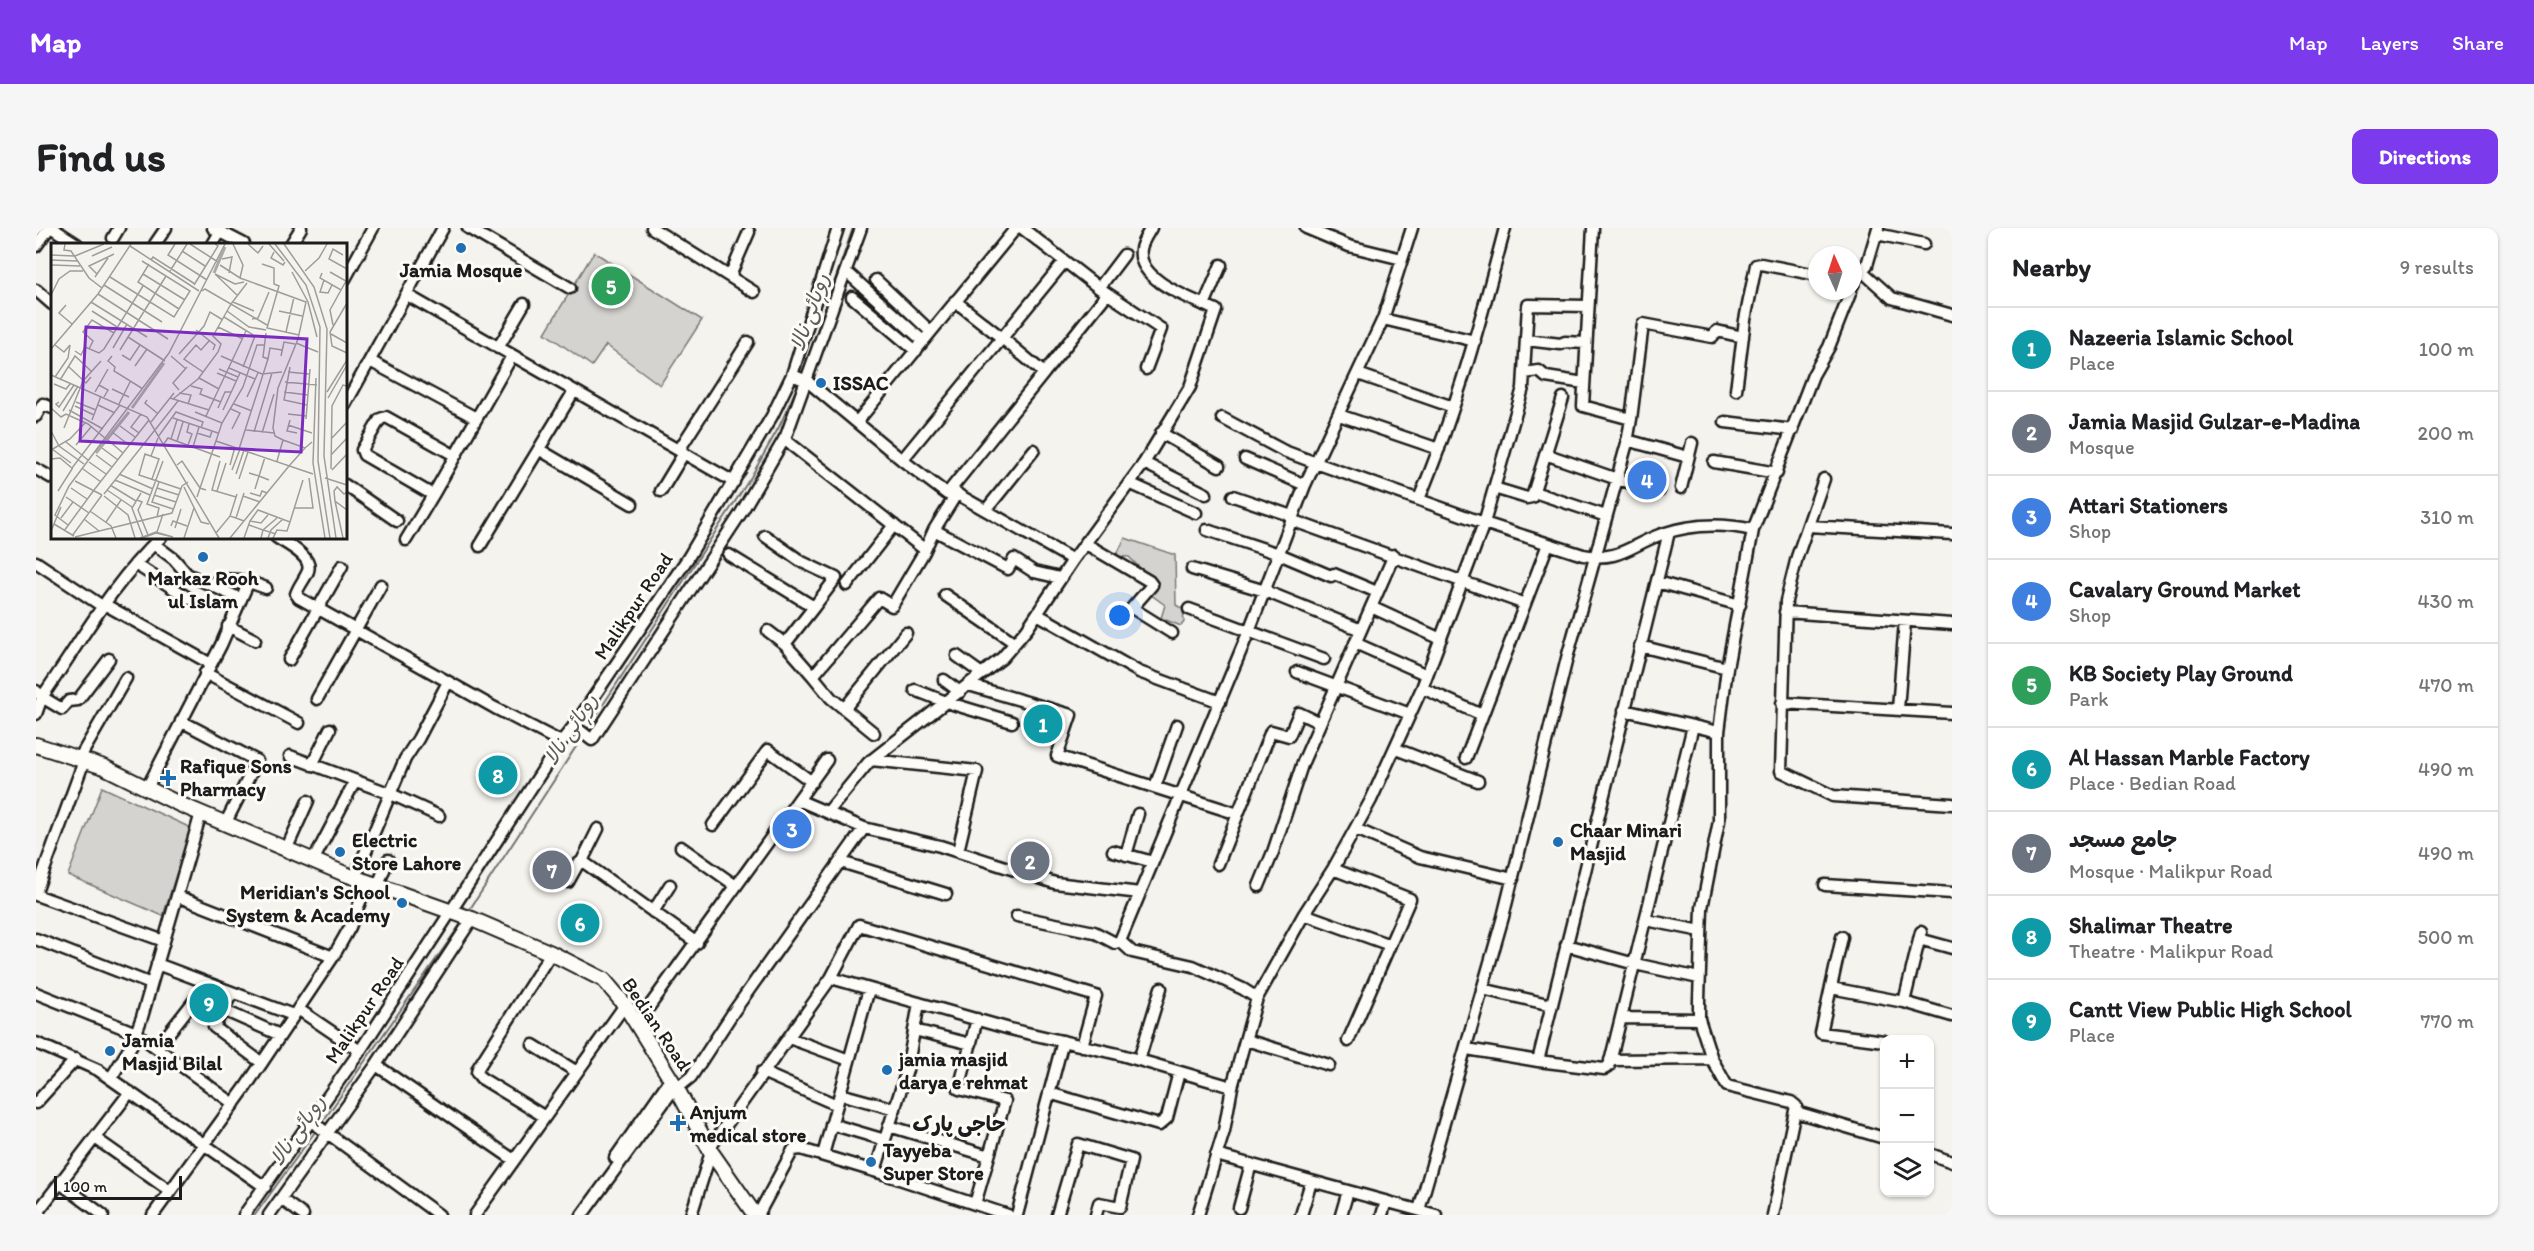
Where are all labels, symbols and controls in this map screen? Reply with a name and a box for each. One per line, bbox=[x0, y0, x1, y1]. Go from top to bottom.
text: Map bbox=[30, 25, 81, 59]
text: Map bbox=[2289, 30, 2328, 55]
text: Layers bbox=[2361, 30, 2419, 55]
text: Share bbox=[2452, 30, 2504, 55]
button: Directions bbox=[2352, 129, 2498, 184]
text: Find us bbox=[36, 131, 166, 182]
marker: Jamia Mosque bbox=[454, 241, 468, 255]
inset map bbox=[51, 243, 346, 538]
north arrow bbox=[1808, 246, 1862, 300]
text: Nearby bbox=[2012, 251, 2091, 283]
text: 9 results bbox=[2400, 255, 2474, 279]
place label: Jamia Mosque bbox=[399, 258, 523, 283]
pin: 5 bbox=[592, 264, 630, 308]
water label: روہائی نالا bbox=[784, 270, 837, 355]
text: Nazeeria Islamic School bbox=[2069, 324, 2293, 351]
text: 1 bbox=[2027, 337, 2036, 361]
text: 100 m bbox=[2419, 337, 2474, 361]
text: Place bbox=[2069, 351, 2115, 375]
place label: ISSAC bbox=[833, 371, 889, 395]
marker: ISSAC bbox=[814, 376, 828, 390]
text: Jamia Masjid Gulzar-e-Madina bbox=[2069, 408, 2360, 435]
text: 2 bbox=[2026, 421, 2037, 445]
text: 200 m bbox=[2418, 421, 2474, 445]
text: Mosque bbox=[2069, 435, 2135, 459]
pin: 4 bbox=[1628, 458, 1666, 502]
text: Attari Stationers bbox=[2069, 492, 2228, 519]
text: 3 bbox=[2026, 505, 2037, 529]
text: 310 m bbox=[2420, 505, 2474, 529]
text: Shop bbox=[2069, 519, 2111, 543]
street label: Malikpur Road bbox=[588, 548, 678, 664]
marker: Markaz Rooh ul Islam bbox=[196, 550, 210, 564]
place label: Markaz Rooh ul Islam bbox=[147, 566, 259, 613]
text: Cavalary Ground Market bbox=[2069, 576, 2301, 603]
text: 4 bbox=[2025, 589, 2038, 613]
text: 430 m bbox=[2417, 589, 2474, 613]
your location bbox=[1105, 601, 1134, 630]
text: Shop bbox=[2069, 603, 2111, 627]
text: KB Society Play Ground bbox=[2069, 660, 2293, 687]
text: 5 bbox=[2026, 673, 2037, 697]
text: 470 m bbox=[2418, 673, 2474, 697]
text: Park bbox=[2069, 687, 2108, 711]
water label: روہائی نالا bbox=[538, 689, 605, 771]
pin: 1 bbox=[1024, 702, 1062, 746]
text: Al Hassan Marble Factory bbox=[2069, 744, 2310, 771]
pin: 8 bbox=[478, 752, 518, 798]
place label: Rafique Sons Pharmacy bbox=[180, 754, 292, 802]
text: 6 bbox=[2026, 757, 2037, 781]
text: 490 m bbox=[2418, 757, 2474, 781]
marker: Rafique Sons Pharmacy bbox=[161, 771, 175, 785]
text: Place · Bedian Road bbox=[2069, 771, 2236, 795]
pin: 3 bbox=[772, 806, 812, 852]
place label: Chaar Minari Masjid bbox=[1570, 818, 1682, 866]
text: جامع مسجد bbox=[2069, 826, 2177, 853]
place label: Electric Store Lahore bbox=[352, 828, 462, 875]
marker: Chaar Minari Masjid bbox=[1551, 835, 1565, 849]
pin: 2 bbox=[1010, 838, 1050, 884]
text: 7 bbox=[2027, 841, 2036, 865]
text: 490 m bbox=[2418, 841, 2474, 865]
marker: Electric Store Lahore bbox=[333, 845, 347, 859]
pin: 7 bbox=[532, 848, 572, 892]
text: Mosque · Malikpur Road bbox=[2069, 859, 2272, 883]
place label: Meridian's School System & Academy bbox=[226, 880, 391, 928]
marker: Meridian's School System & Academy bbox=[395, 896, 409, 910]
pin: 6 bbox=[560, 900, 600, 946]
text: Shalimar Theatre bbox=[2069, 912, 2233, 939]
text: 8 bbox=[2026, 925, 2037, 949]
text: 500 m bbox=[2418, 925, 2474, 949]
text: Theatre · Malikpur Road bbox=[2069, 939, 2273, 963]
street label: Malikpur Road bbox=[319, 952, 409, 1068]
street label: Bedian Road bbox=[617, 973, 697, 1075]
pin: 9 bbox=[190, 980, 228, 1026]
text: Cantt View Public High School bbox=[2069, 996, 2352, 1023]
text: 9 bbox=[2026, 1009, 2037, 1033]
text: 770 m bbox=[2421, 1009, 2474, 1033]
text: Place bbox=[2069, 1023, 2115, 1047]
place label: Jamia Masjid Bilal bbox=[121, 1028, 223, 1076]
map controls bbox=[1880, 1035, 1934, 1197]
button: + bbox=[1880, 1035, 1934, 1089]
marker: Jamia Masjid Bilal bbox=[103, 1044, 117, 1058]
place label: jamia masjid darya e rehmat bbox=[898, 1047, 1028, 1095]
marker: jamia masjid darya e rehmat bbox=[880, 1063, 894, 1077]
button: − bbox=[1880, 1089, 1934, 1143]
water label: روہائی نالا bbox=[264, 1090, 333, 1172]
place label: Anjum medical store bbox=[689, 1100, 807, 1147]
district label: حاجی پارک bbox=[913, 1111, 1005, 1137]
marker: Anjum medical store bbox=[671, 1116, 685, 1130]
place label: Tayyeba Super Store bbox=[882, 1138, 984, 1186]
button: layers bbox=[1880, 1143, 1934, 1197]
marker: Tayyeba Super Store bbox=[864, 1155, 878, 1169]
scale bar bbox=[54, 1173, 182, 1200]
text: 100 m bbox=[63, 1177, 107, 1196]

